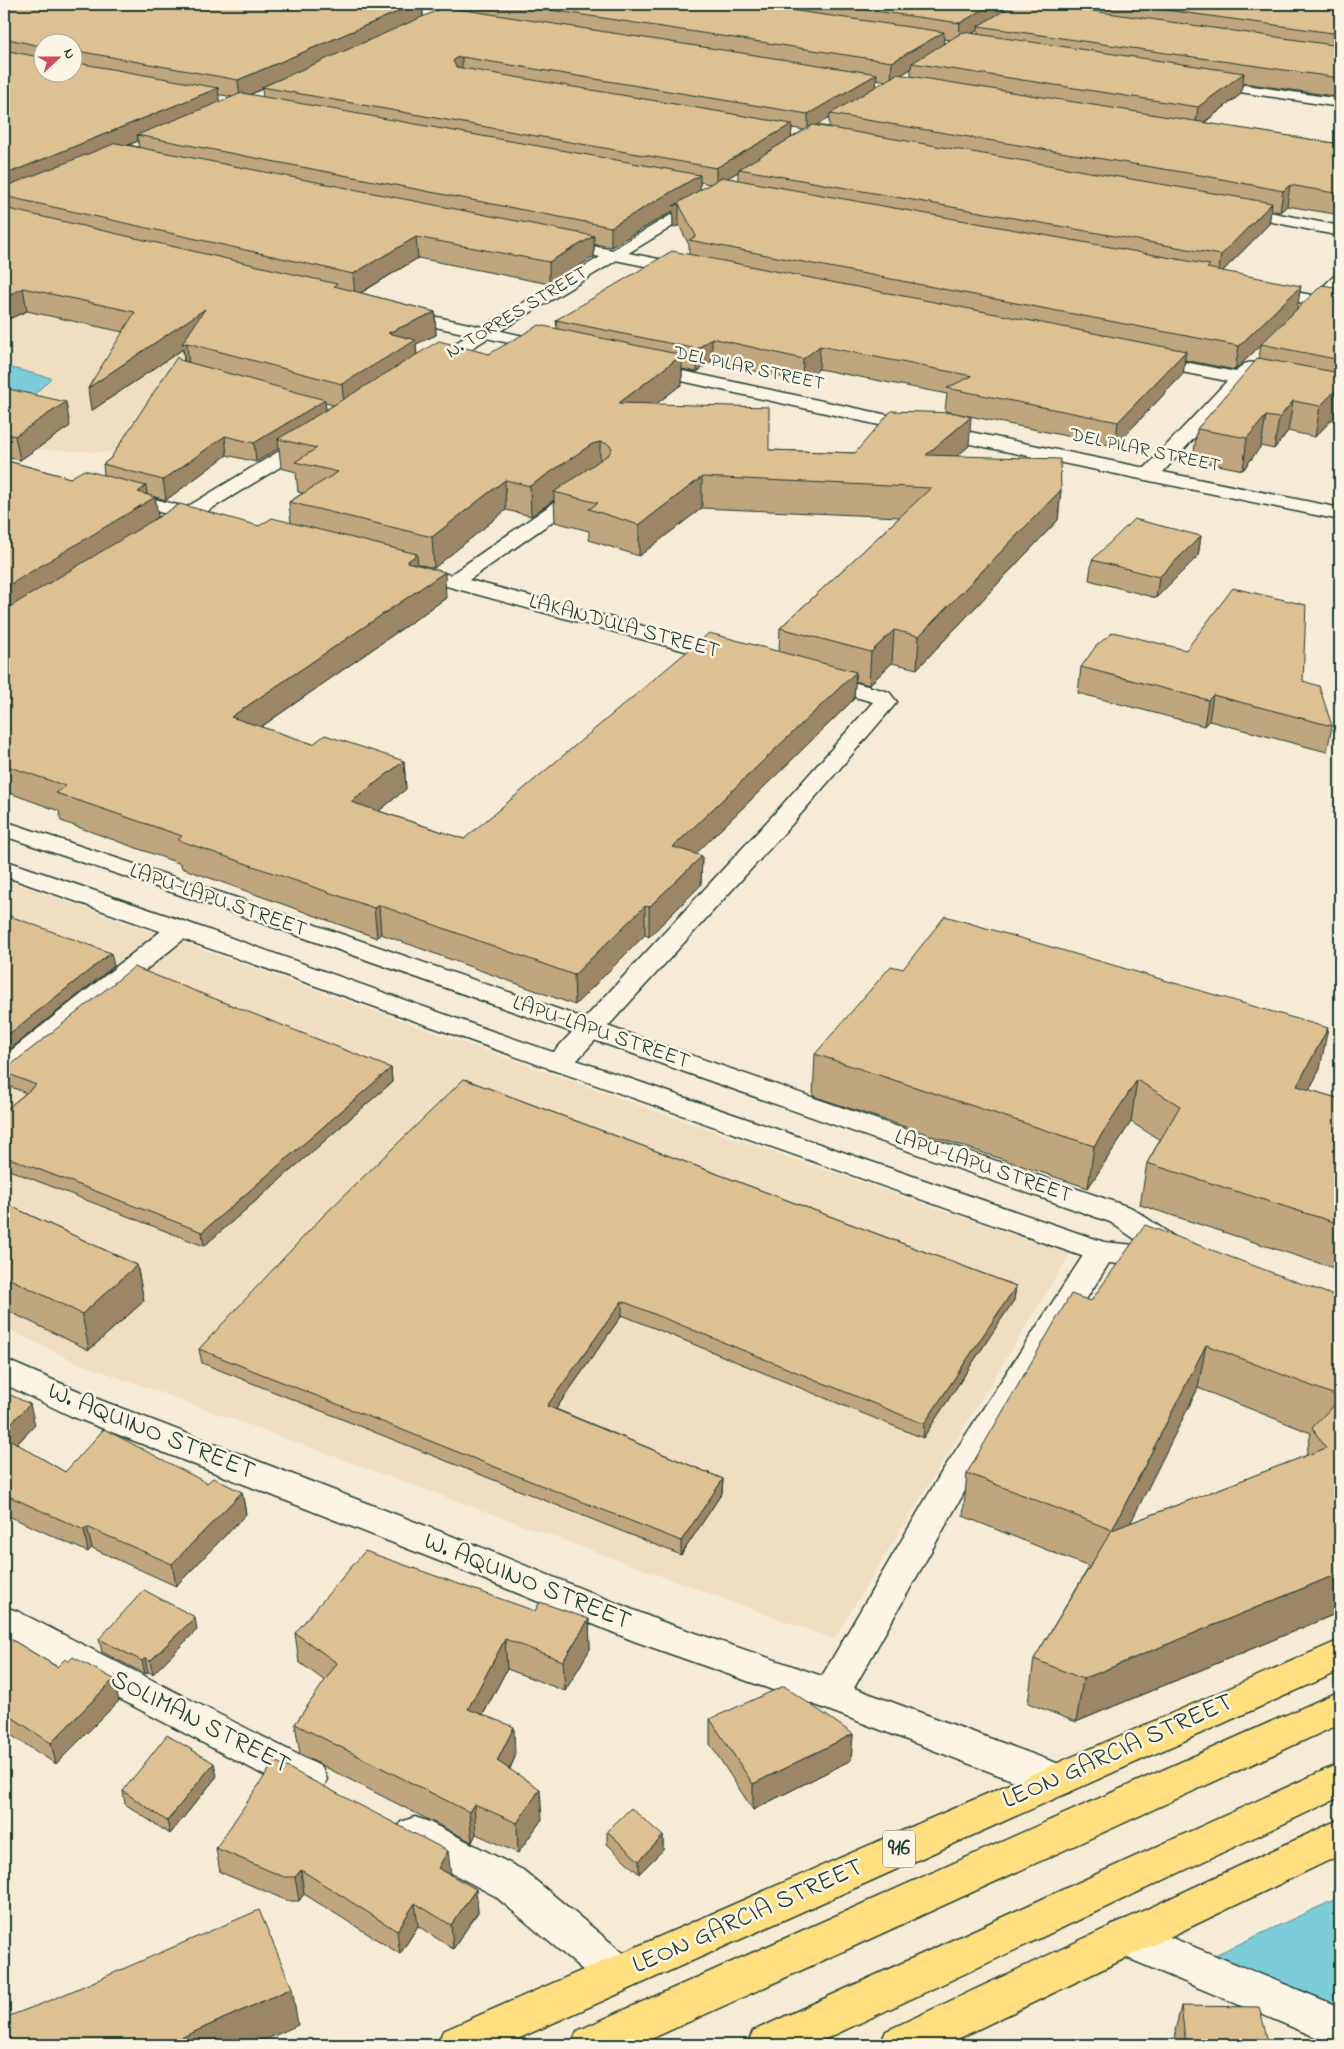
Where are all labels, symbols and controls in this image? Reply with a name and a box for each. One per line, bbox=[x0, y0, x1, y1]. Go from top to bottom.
north arrow bbox=[32, 32, 82, 82]
text: N bbox=[57, 46, 80, 62]
street label: N. TORRES STREET bbox=[441, 260, 593, 366]
street label: DEL PILAR STREET bbox=[670, 340, 827, 398]
street label: DEL PILAR STREET bbox=[1066, 422, 1223, 480]
street label: LAKANDULA STREET bbox=[525, 586, 723, 668]
street label: LAPU-LAPU STREET bbox=[125, 856, 311, 947]
street label: LAPU-LAPU STREET bbox=[508, 988, 694, 1079]
street label: LAPU-LAPU STREET bbox=[890, 1122, 1076, 1213]
street label: W. AQUINO STREET bbox=[42, 1373, 261, 1491]
street label: W. AQUINO STREET bbox=[418, 1523, 637, 1641]
street label: SOLIMAN STREET bbox=[103, 1661, 297, 1785]
street label: LEON GARCIA STREET bbox=[997, 1684, 1239, 1820]
road number: 916 bbox=[883, 1830, 915, 1868]
street label: LEON GARCIA STREET bbox=[627, 1849, 869, 1985]

